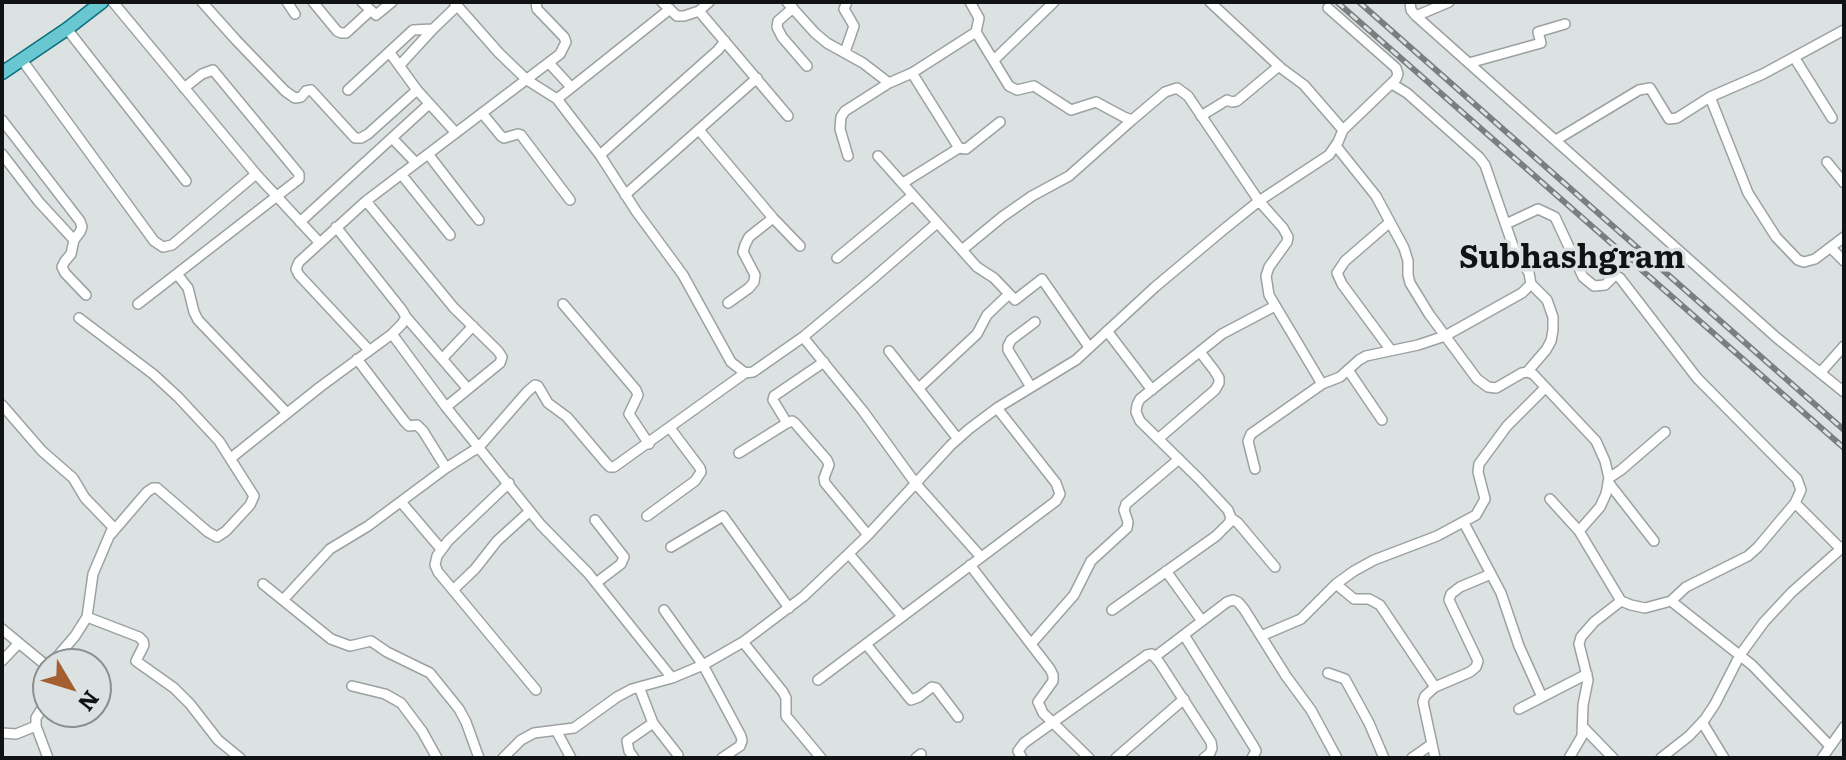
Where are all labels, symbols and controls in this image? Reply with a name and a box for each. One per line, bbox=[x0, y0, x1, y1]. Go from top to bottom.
district label: Subhashgram bbox=[1459, 240, 1685, 278]
north arrow bbox=[32, 648, 112, 728]
text: N bbox=[71, 684, 108, 719]

